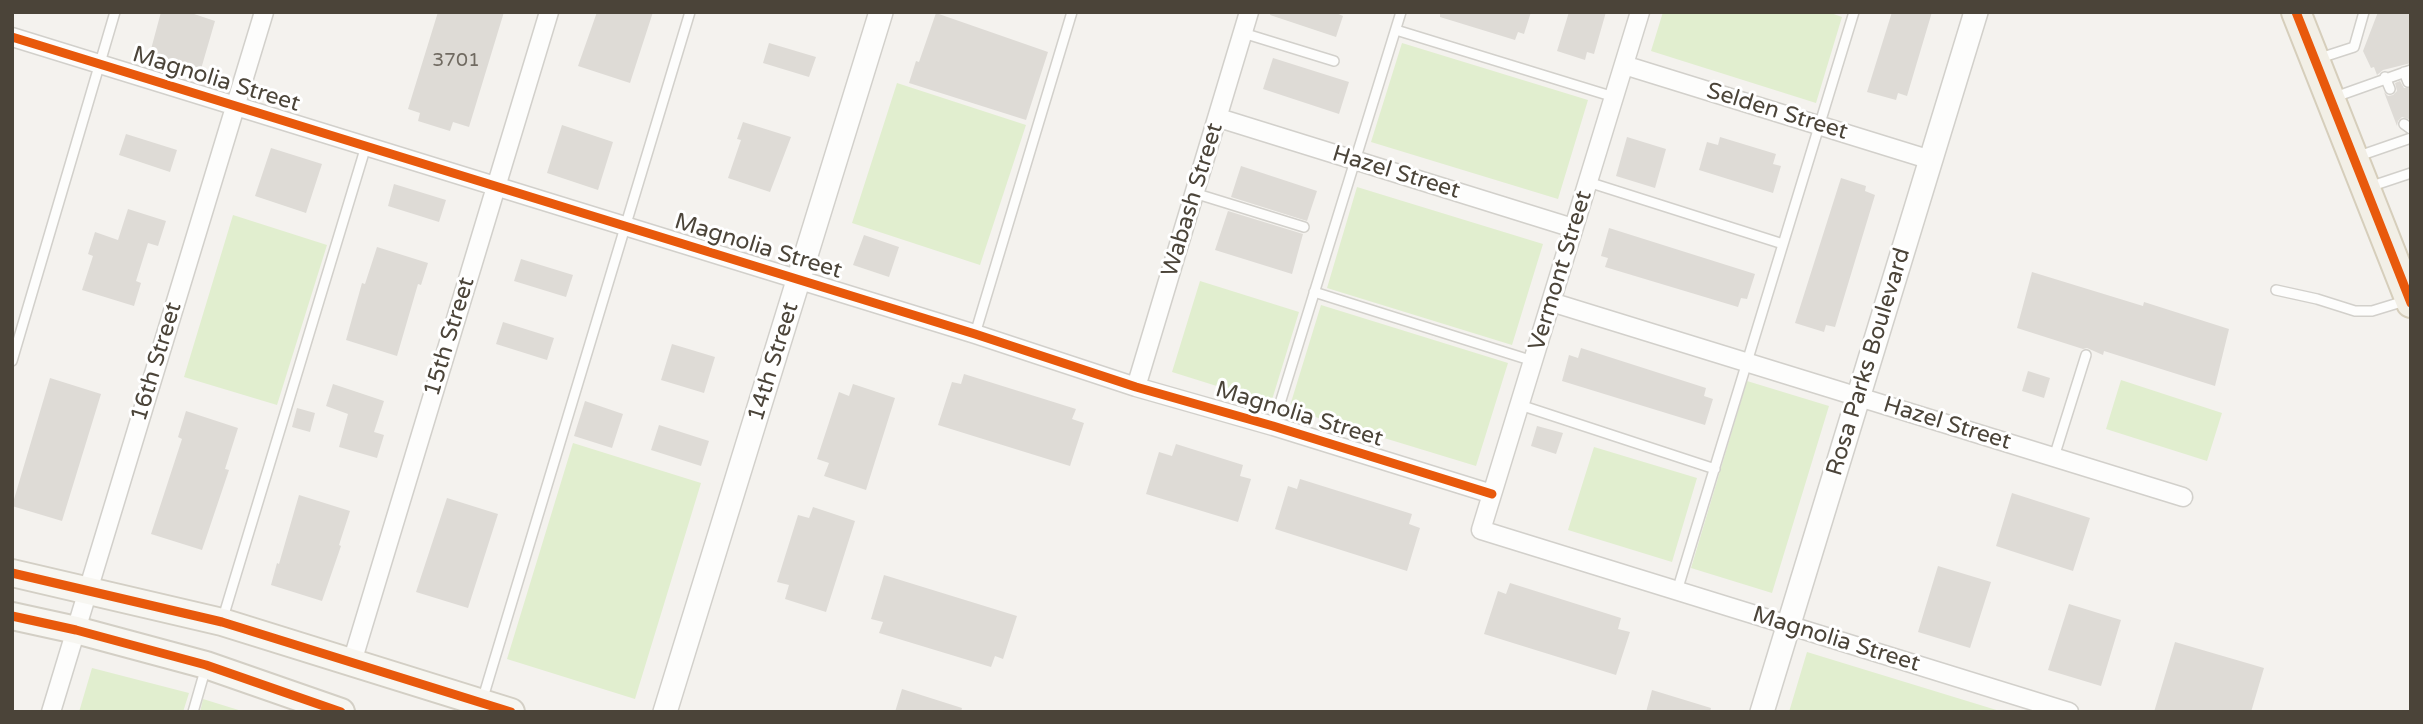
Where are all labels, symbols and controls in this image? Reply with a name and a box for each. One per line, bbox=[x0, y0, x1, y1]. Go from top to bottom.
street label: Magnolia Street bbox=[129, 41, 303, 119]
house number: 3701 bbox=[432, 50, 480, 72]
street label: Selden Street bbox=[1703, 77, 1851, 147]
street label: Wabash Street bbox=[1156, 120, 1230, 280]
street label: Hazel Street bbox=[1329, 140, 1463, 206]
street label: Vermont Street bbox=[1524, 188, 1598, 354]
street label: Magnolia Street bbox=[671, 208, 845, 286]
street label: Rosa Parks Boulevard bbox=[1821, 245, 1917, 479]
street label: 15th Street bbox=[419, 274, 481, 400]
street label: 16th Street bbox=[126, 299, 188, 425]
street label: 14th Street bbox=[743, 299, 805, 425]
street label: Magnolia Street bbox=[1212, 376, 1386, 454]
street label: Hazel Street bbox=[1880, 391, 2014, 457]
street label: Magnolia Street bbox=[1749, 601, 1923, 679]

